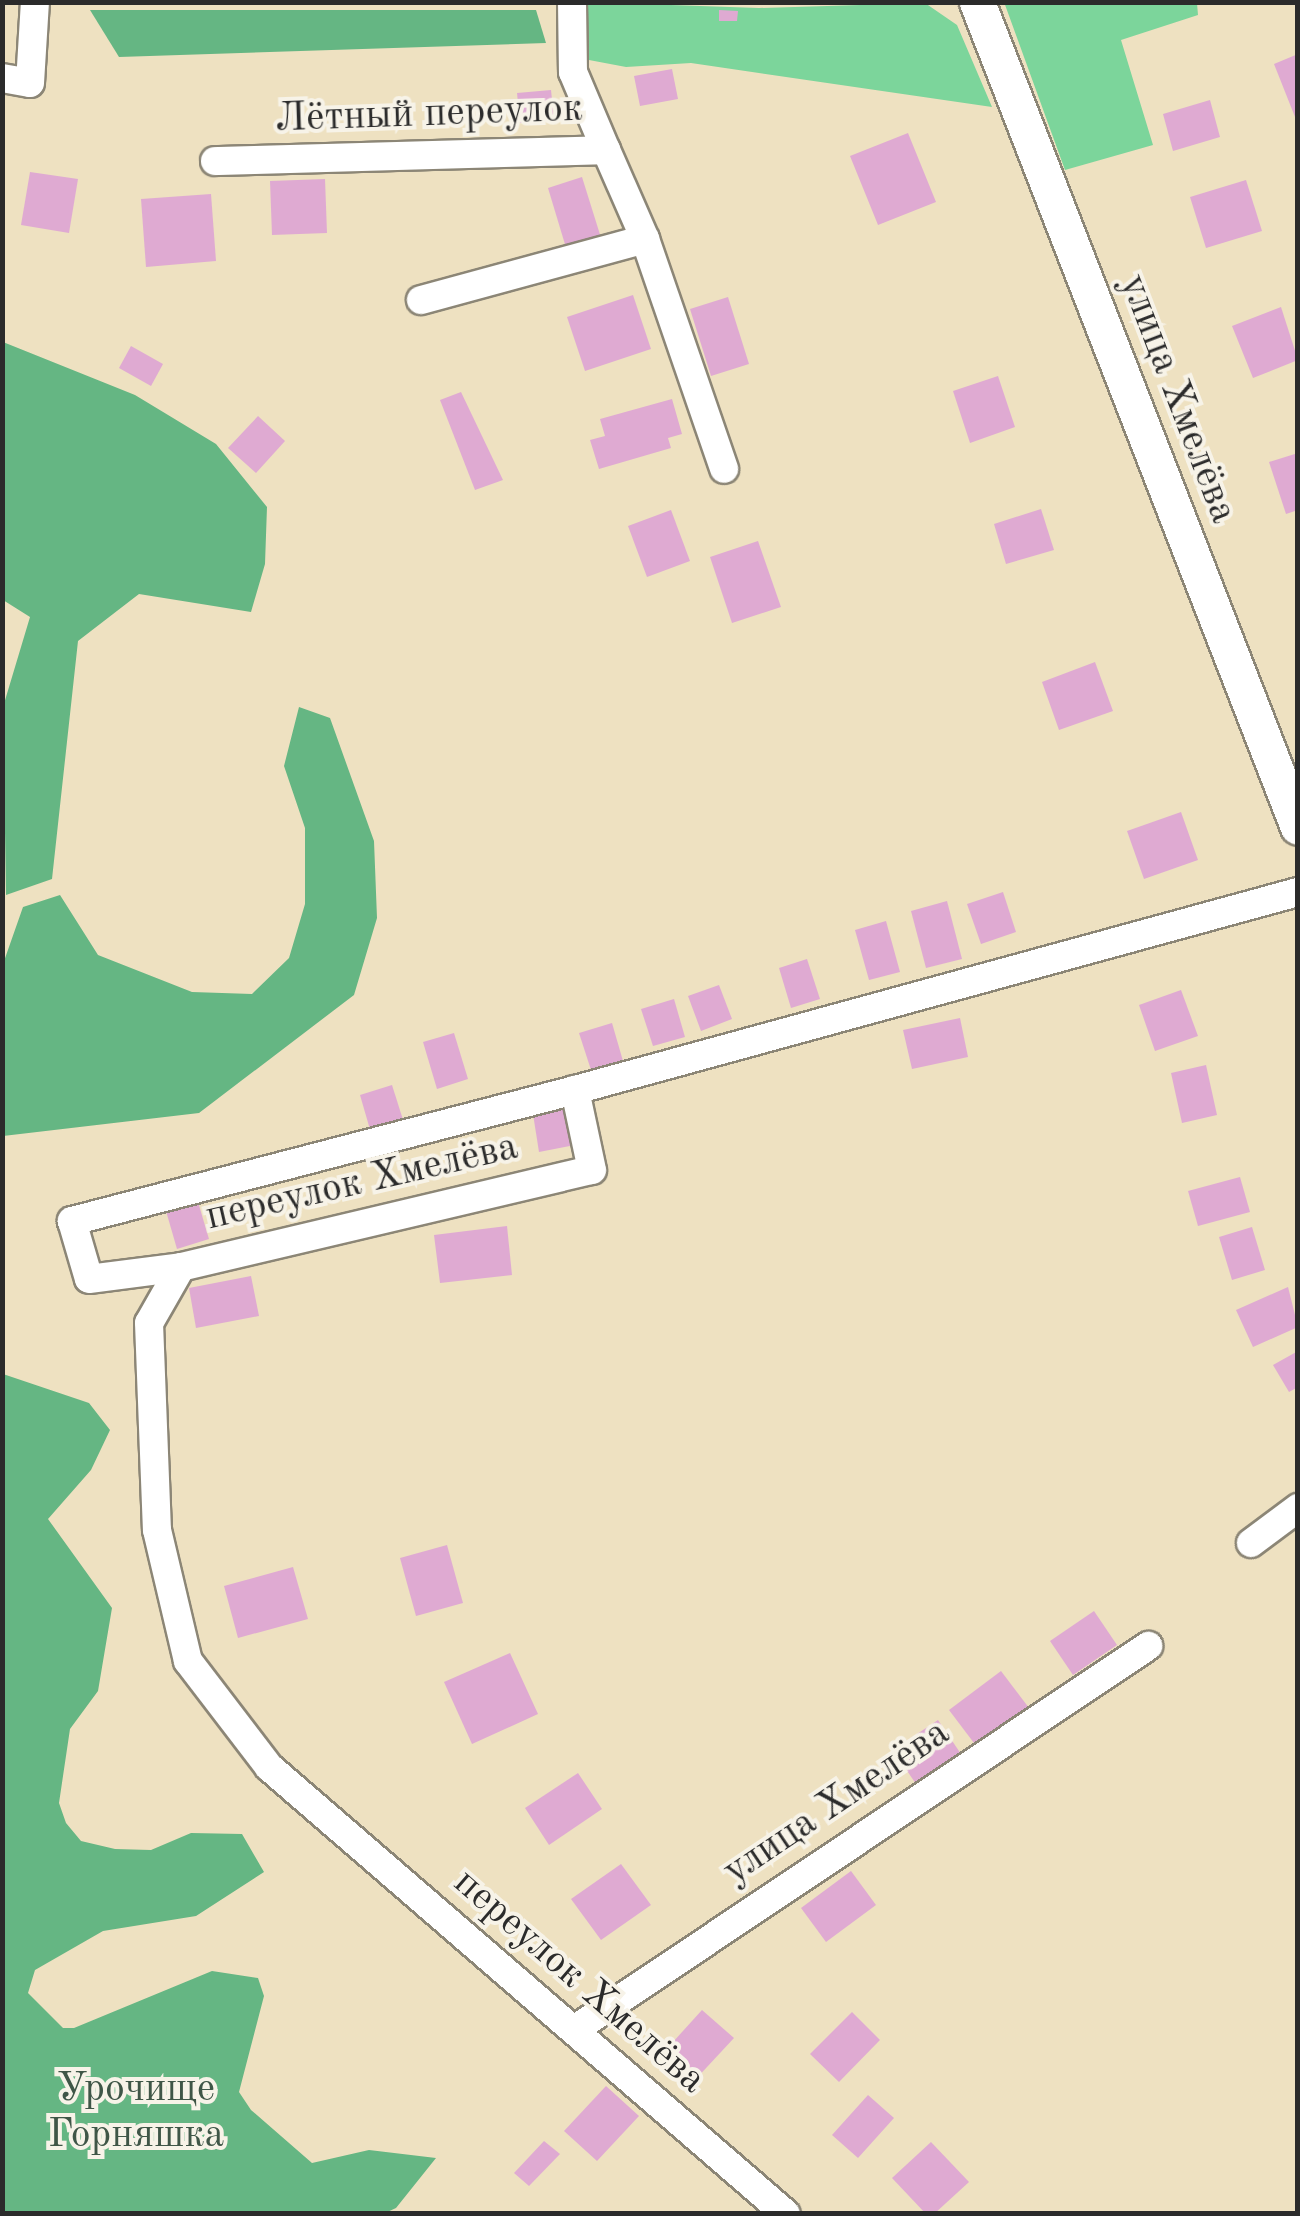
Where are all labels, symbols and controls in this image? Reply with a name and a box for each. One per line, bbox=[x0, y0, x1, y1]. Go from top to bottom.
street label: Лётный переулок bbox=[274, 86, 584, 144]
street label: улица Хмелёва bbox=[1108, 268, 1246, 530]
street label: переулок Хмелёва bbox=[201, 1124, 523, 1242]
street label: улица Хмелёва bbox=[715, 1710, 959, 1896]
street label: переулок Хмелёва bbox=[443, 1859, 715, 2105]
park label: Урочище Горняшка bbox=[48, 2066, 224, 2160]

